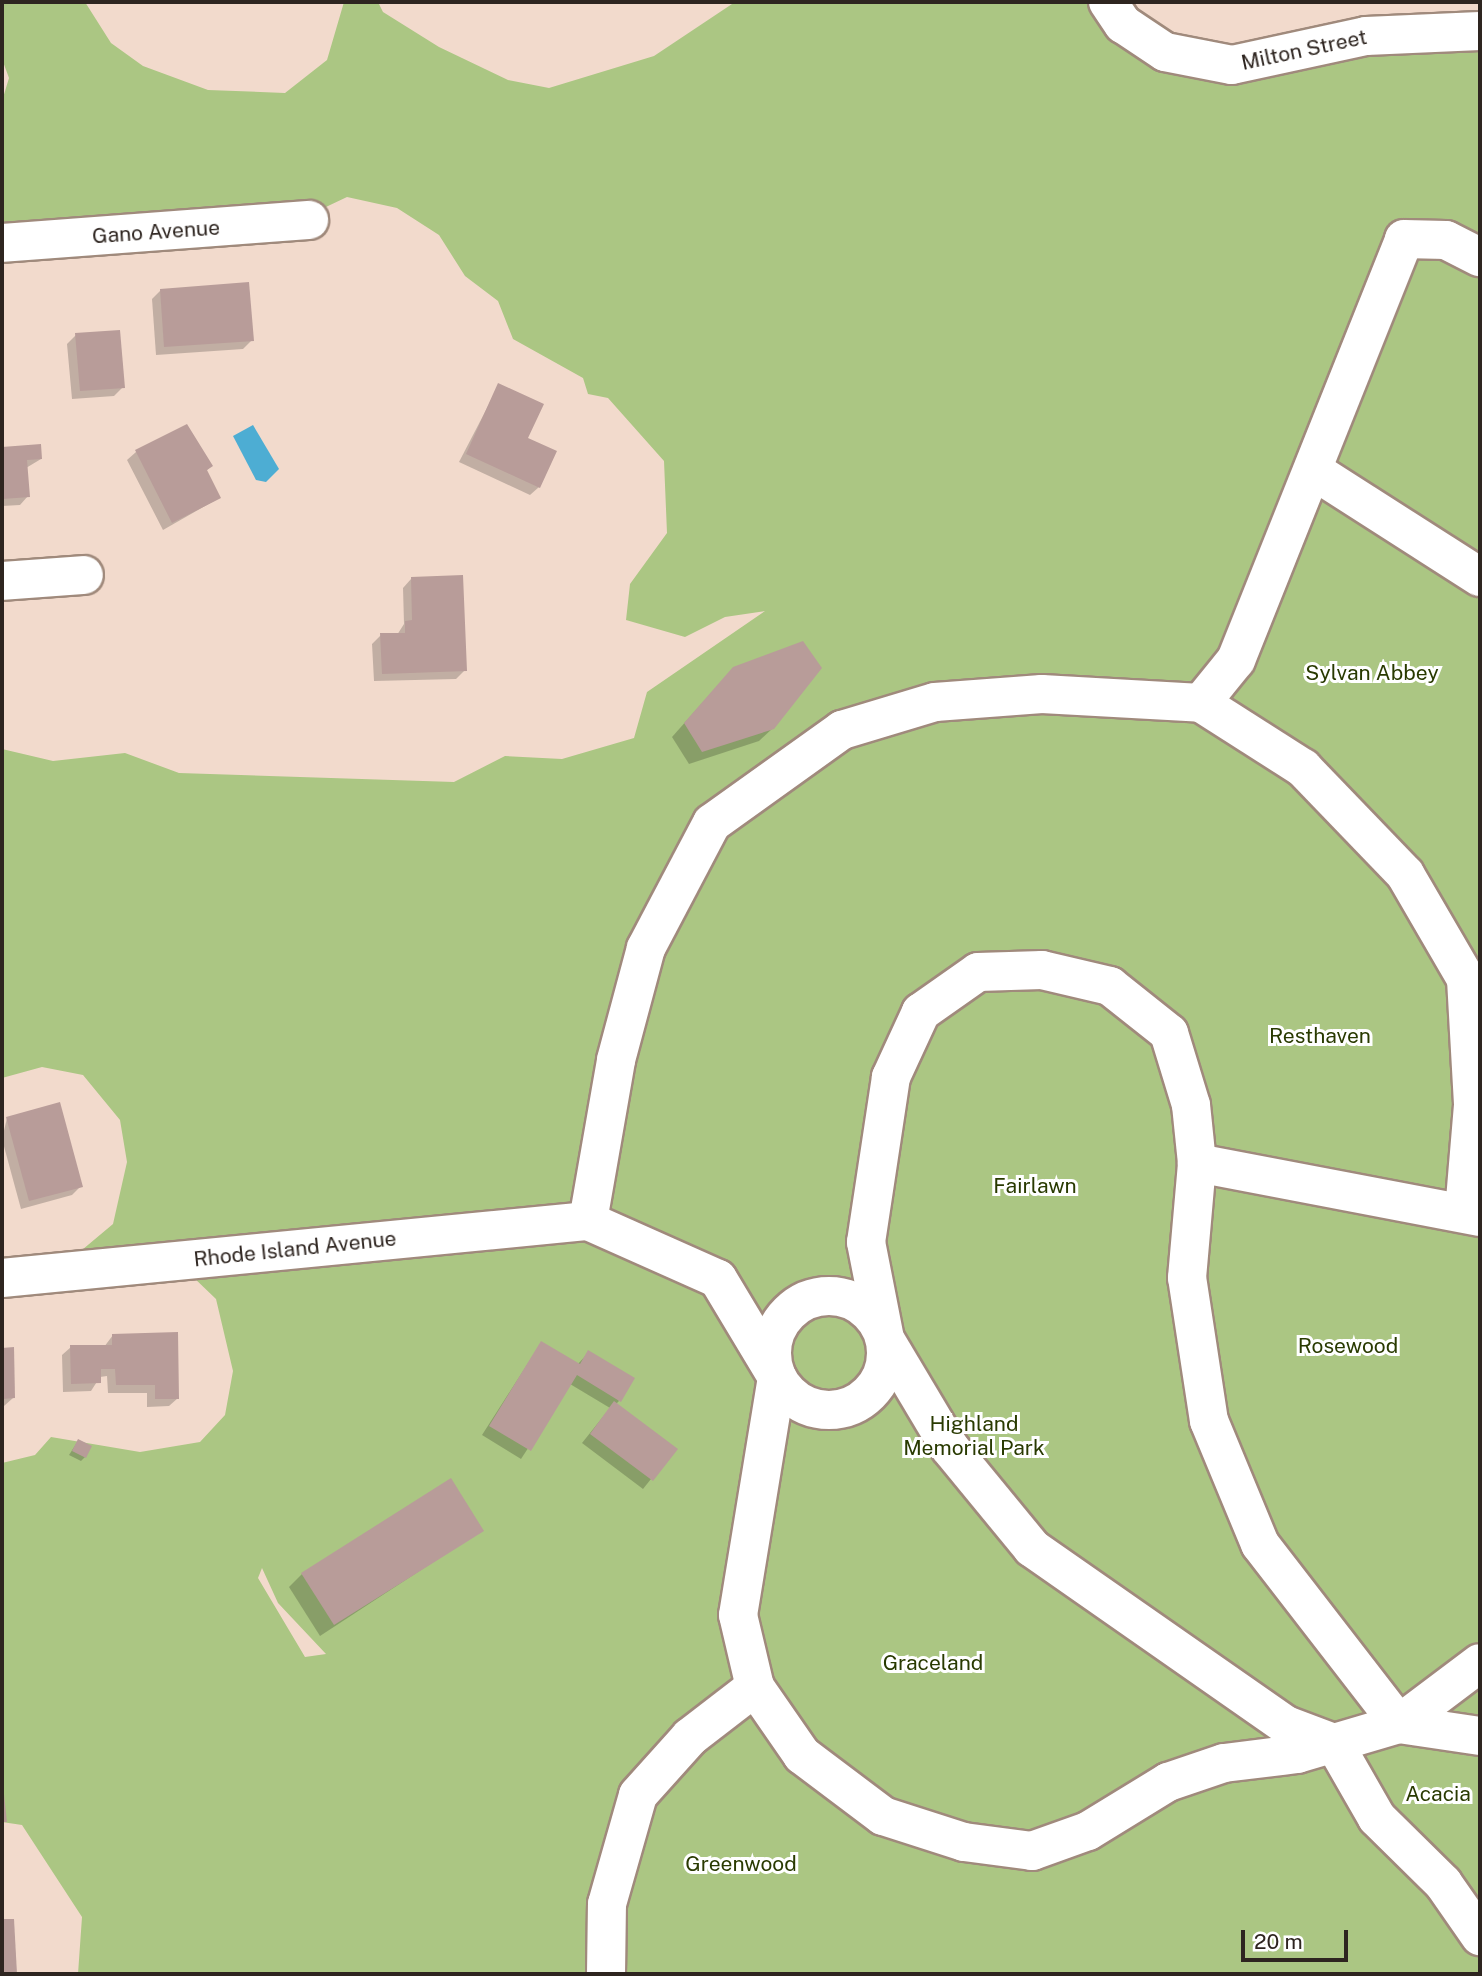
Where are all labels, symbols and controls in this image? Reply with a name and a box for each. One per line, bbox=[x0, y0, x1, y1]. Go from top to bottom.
street label: Milton Street bbox=[1239, 24, 1369, 76]
street label: Gano Avenue bbox=[91, 215, 221, 249]
park label: Sylvan Abbey bbox=[1305, 660, 1439, 686]
park label: Resthaven bbox=[1269, 1023, 1371, 1049]
park label: Fairlawn bbox=[993, 1173, 1077, 1199]
street label: Rhode Island Avenue bbox=[192, 1226, 398, 1272]
park label: Rosewood bbox=[1298, 1333, 1398, 1359]
park label: Highland Memorial Park bbox=[903, 1411, 1045, 1461]
park label: Graceland bbox=[883, 1650, 983, 1676]
park label: Acacia bbox=[1405, 1781, 1471, 1807]
park label: Greenwood bbox=[685, 1851, 797, 1877]
scale bar bbox=[1244, 1916, 1351, 1960]
text: 20 m bbox=[1254, 1929, 1303, 1954]

